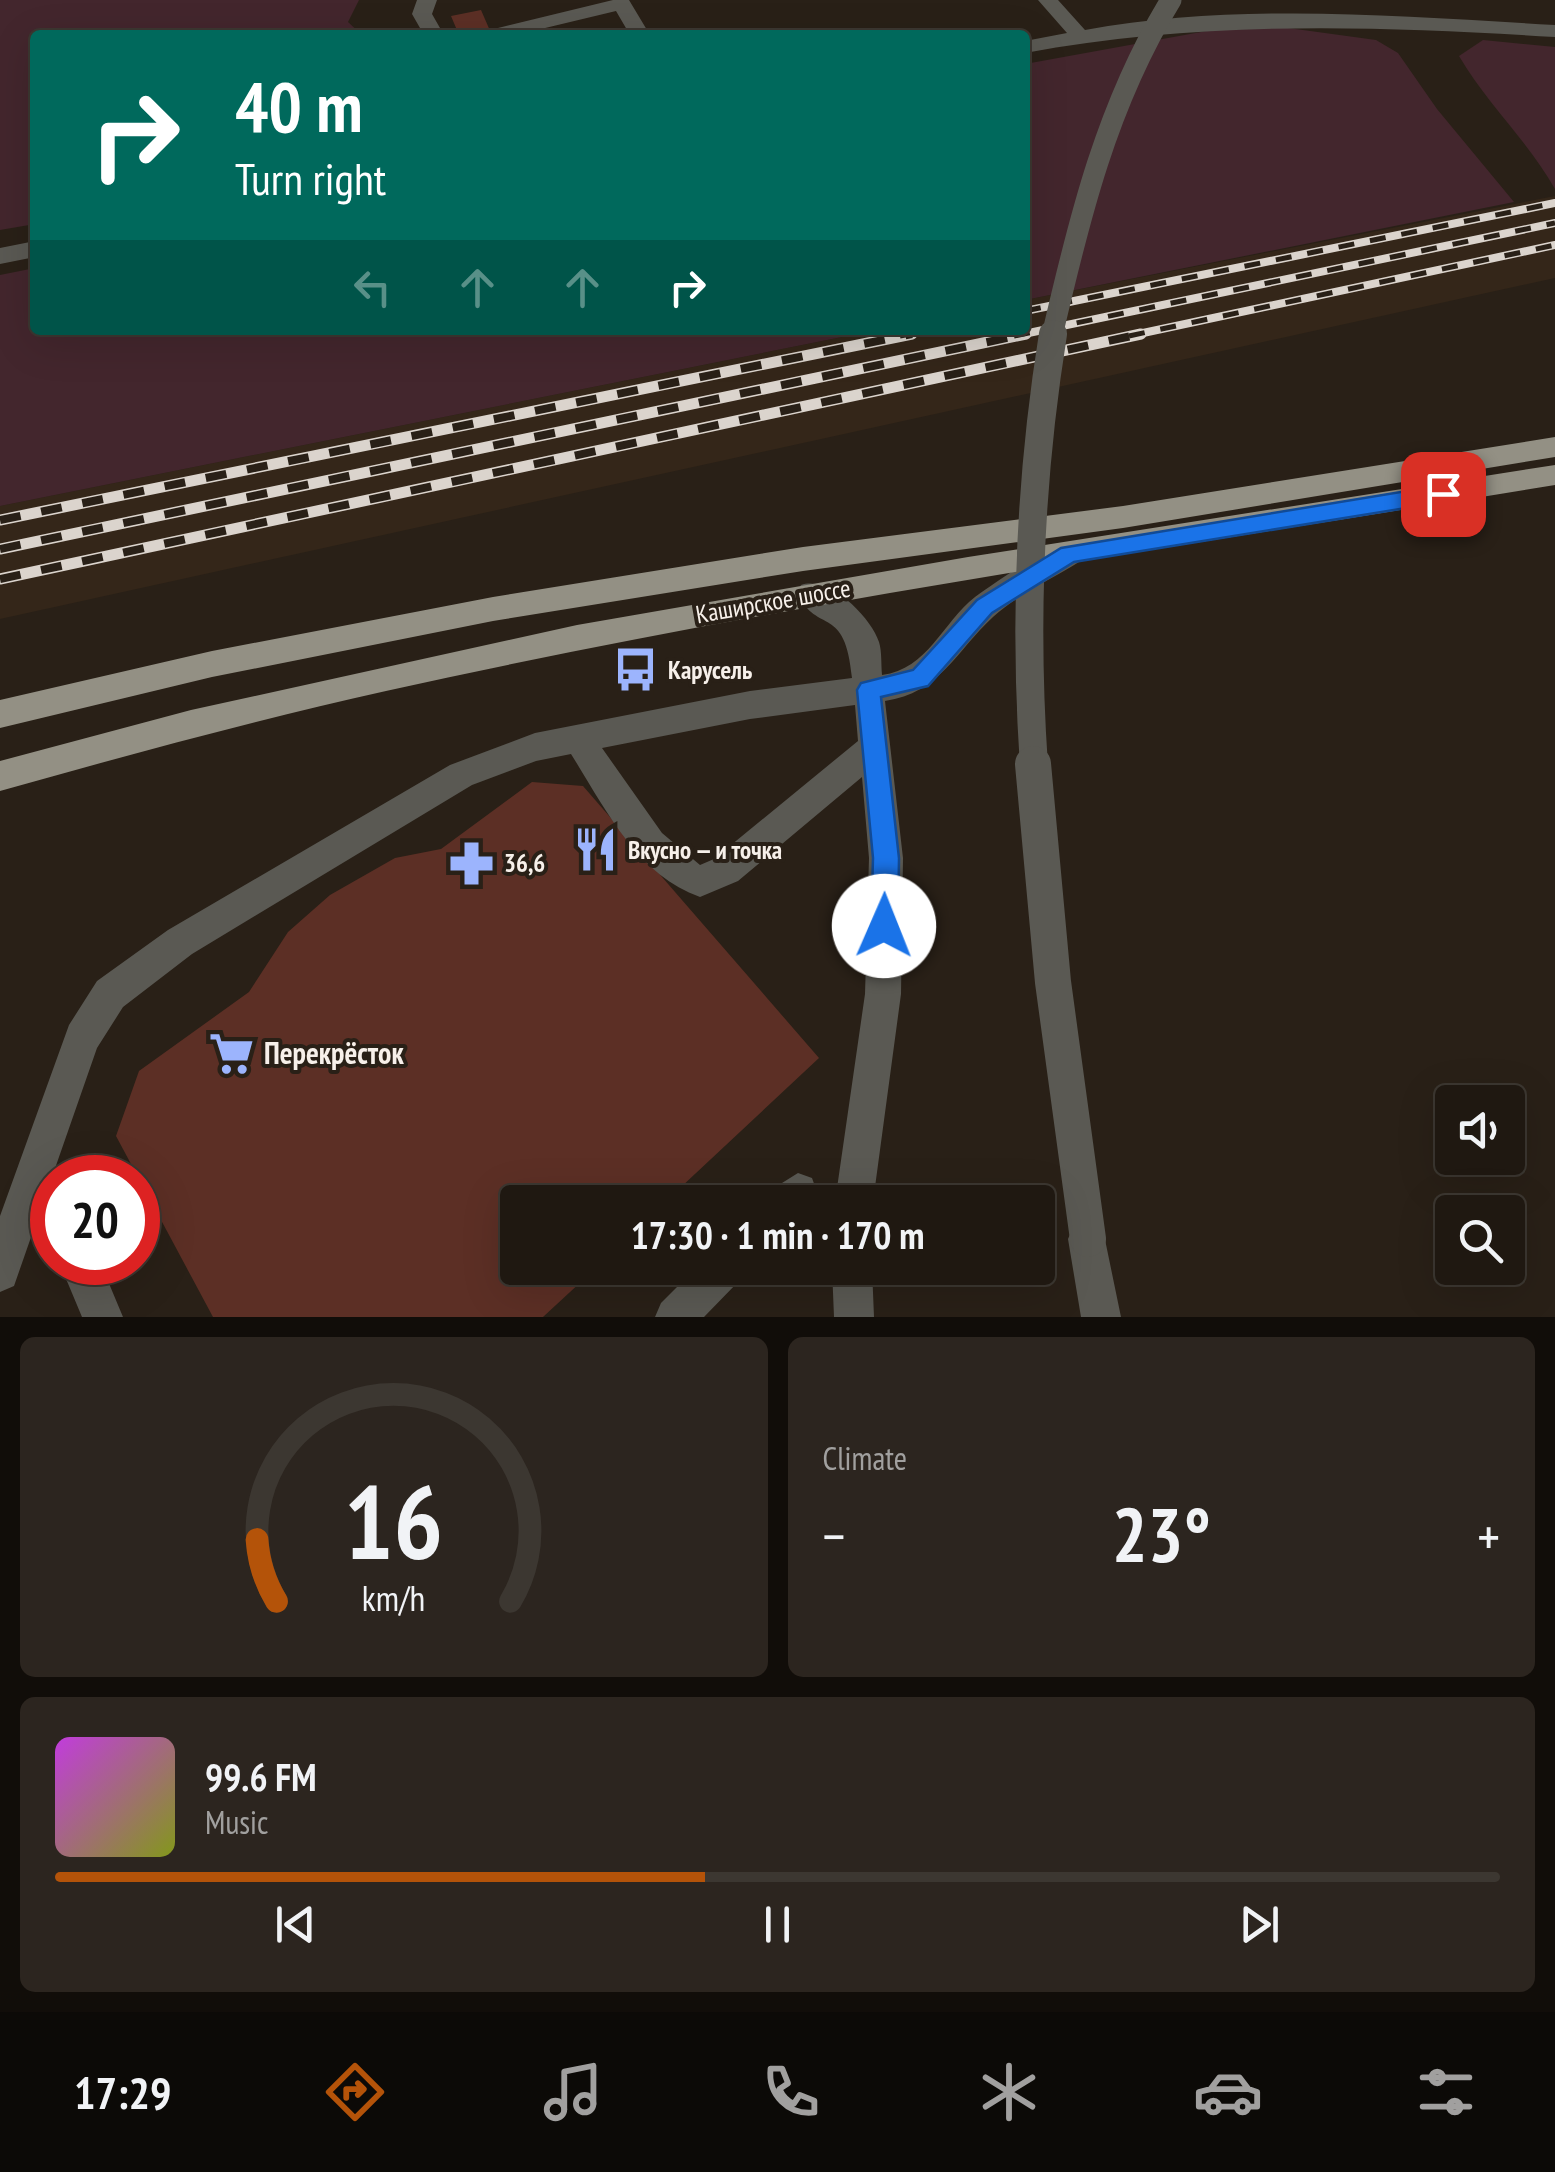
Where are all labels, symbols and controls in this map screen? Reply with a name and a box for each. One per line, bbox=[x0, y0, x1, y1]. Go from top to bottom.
text: 40 m bbox=[235, 61, 363, 151]
icon: right bbox=[70, 70, 200, 200]
text: Turn right bbox=[235, 149, 386, 207]
icon: left bbox=[345, 260, 400, 315]
icon: ahead bbox=[450, 260, 505, 315]
icon: ahead bbox=[555, 260, 610, 315]
icon: right bbox=[660, 260, 715, 315]
pin bbox=[1401, 452, 1486, 537]
icon: arrive bbox=[1416, 467, 1471, 522]
street label: Каширское шоссе bbox=[693, 572, 853, 630]
bus stop icon: Карусель bbox=[611, 646, 659, 694]
place label: Карусель bbox=[668, 654, 752, 686]
restaurant icon: Вкусно — и точка bbox=[571, 826, 619, 874]
place label: Вкусно — и точка bbox=[628, 834, 782, 866]
pharmacy icon: 36,6 bbox=[447, 839, 495, 887]
place label: 36,6 bbox=[504, 847, 545, 879]
position arrow bbox=[832, 874, 936, 978]
supermarket icon: Перекрёсток bbox=[207, 1030, 255, 1078]
place label: Перекрёсток bbox=[264, 1033, 404, 1072]
map controls bbox=[1435, 1085, 1525, 1285]
button: sound bbox=[1435, 1085, 1525, 1175]
speed limit sign: 20 bbox=[30, 1155, 160, 1285]
button: search bbox=[1435, 1195, 1525, 1285]
text: 17:30 · 1 min · 170 m bbox=[631, 1210, 924, 1259]
text: Climate bbox=[823, 1437, 907, 1479]
text: 16 bbox=[344, 1453, 443, 1588]
text: 23° bbox=[1112, 1486, 1211, 1583]
text: − bbox=[823, 1500, 845, 1571]
text: + bbox=[1477, 1500, 1500, 1571]
text: km/h bbox=[362, 1575, 425, 1621]
text: 99.6 FM bbox=[205, 1752, 317, 1801]
text: Music bbox=[205, 1801, 268, 1843]
icon: previous bbox=[268, 1897, 323, 1952]
icon: pause bbox=[750, 1897, 805, 1952]
icon: next bbox=[1232, 1897, 1287, 1952]
icon: directions bbox=[320, 2057, 390, 2127]
icon: music bbox=[538, 2057, 608, 2127]
icon: phone bbox=[756, 2057, 826, 2127]
icon: climate bbox=[974, 2057, 1044, 2127]
icon: car bbox=[1193, 2057, 1263, 2127]
icon: filters bbox=[1411, 2057, 1481, 2127]
text: 17:29 bbox=[74, 2063, 171, 2121]

